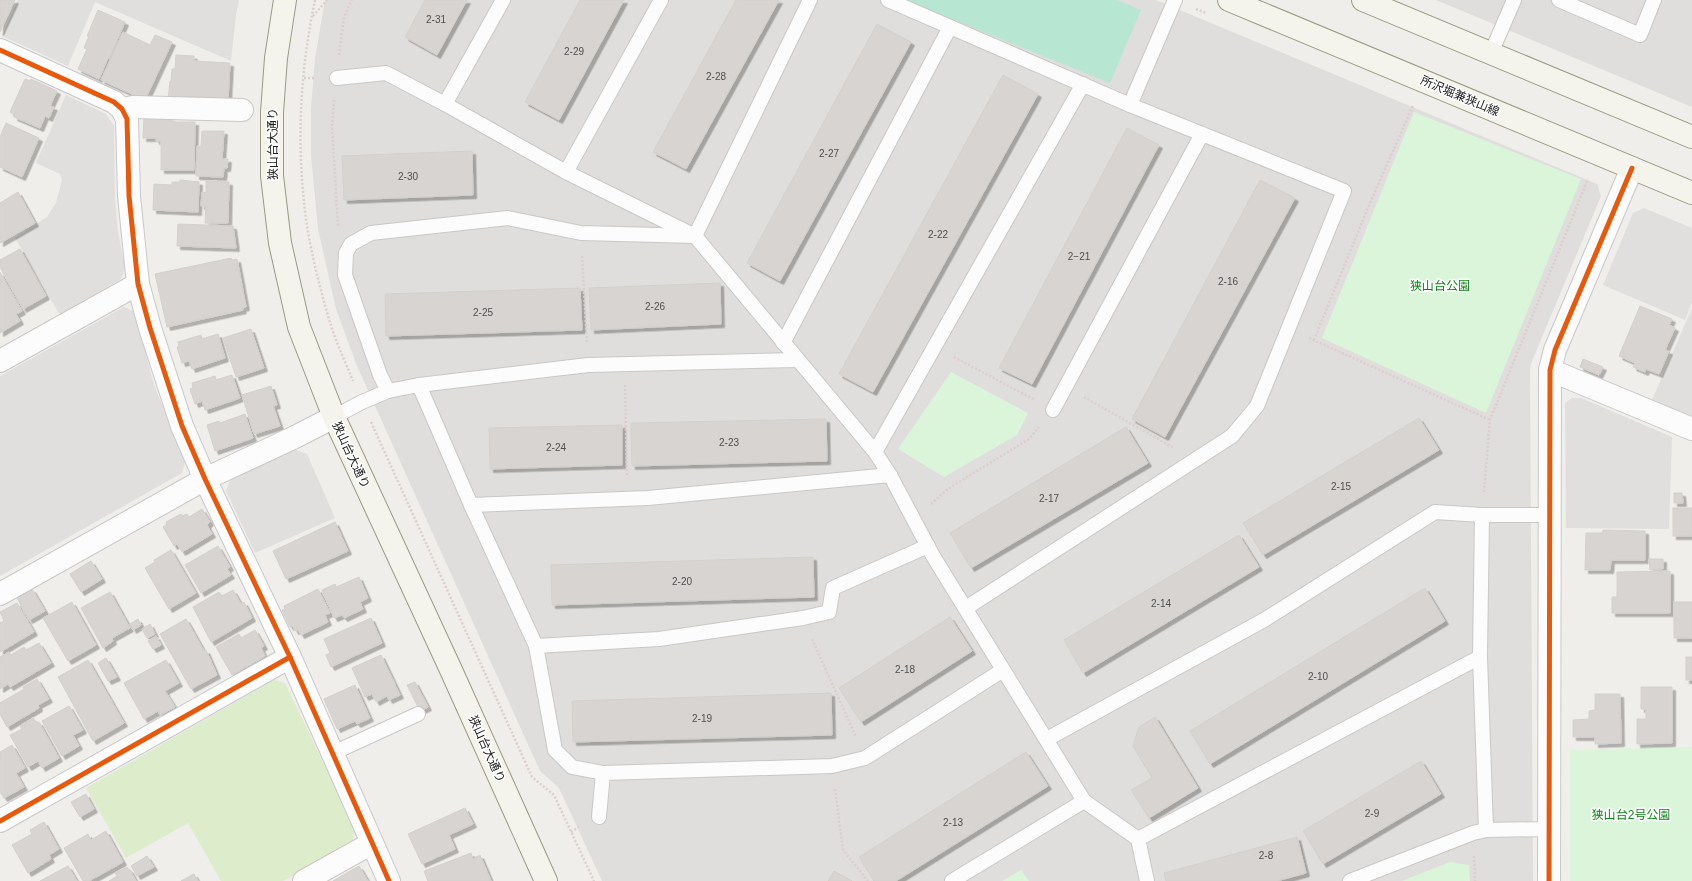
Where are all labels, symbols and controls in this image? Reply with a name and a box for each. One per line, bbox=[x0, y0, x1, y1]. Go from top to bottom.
house number: 2-31 bbox=[426, 14, 446, 25]
house number: 2-29 bbox=[564, 46, 584, 57]
house number: 2-28 bbox=[706, 71, 726, 82]
street label: 所沢堀兼狭山線 bbox=[1419, 73, 1501, 119]
street label: 狭山台大通り bbox=[266, 108, 280, 180]
house number: 2-27 bbox=[819, 148, 839, 159]
house number: 2-30 bbox=[398, 171, 418, 182]
house number: 2-22 bbox=[928, 229, 948, 240]
house number: 2−21 bbox=[1068, 251, 1091, 262]
house number: 2-16 bbox=[1218, 276, 1238, 287]
park label: 狭山台公園 bbox=[1410, 279, 1470, 293]
house number: 2-26 bbox=[645, 301, 665, 312]
house number: 2-25 bbox=[473, 307, 493, 318]
street label: 狭山台大通り bbox=[329, 419, 373, 491]
house number: 2-23 bbox=[719, 437, 739, 448]
house number: 2-24 bbox=[546, 442, 566, 453]
house number: 2-15 bbox=[1331, 481, 1351, 492]
house number: 2-17 bbox=[1039, 493, 1059, 504]
house number: 2-20 bbox=[672, 576, 692, 587]
house number: 2-14 bbox=[1151, 598, 1171, 609]
house number: 2-18 bbox=[895, 664, 915, 675]
house number: 2-10 bbox=[1308, 671, 1328, 682]
street label: 狭山台大通り bbox=[466, 713, 508, 785]
house number: 2-19 bbox=[692, 713, 712, 724]
house number: 2-9 bbox=[1365, 808, 1380, 819]
park label: 狭山台2号公園 bbox=[1592, 808, 1670, 822]
house number: 2-13 bbox=[943, 817, 963, 828]
house number: 2-8 bbox=[1259, 850, 1274, 861]

